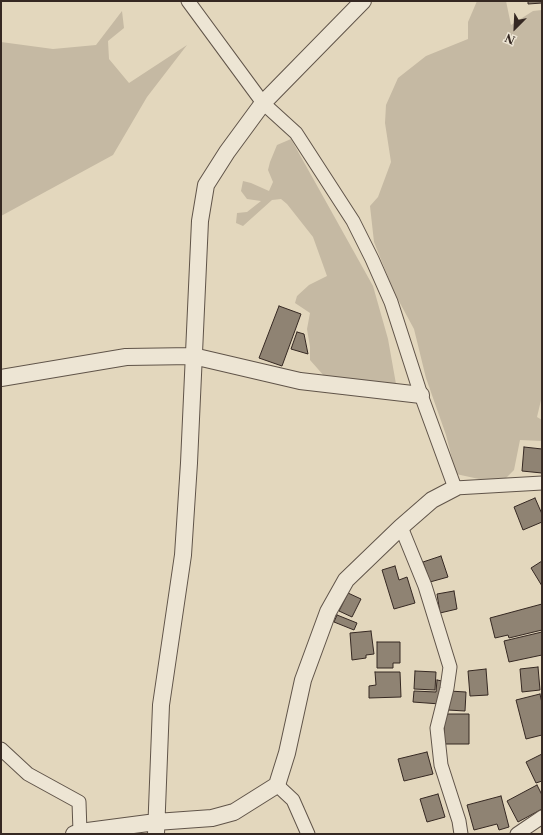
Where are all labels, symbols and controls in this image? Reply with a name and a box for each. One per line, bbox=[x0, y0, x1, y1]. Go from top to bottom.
north arrow bbox=[495, 8, 535, 48]
text: N bbox=[503, 31, 517, 47]

